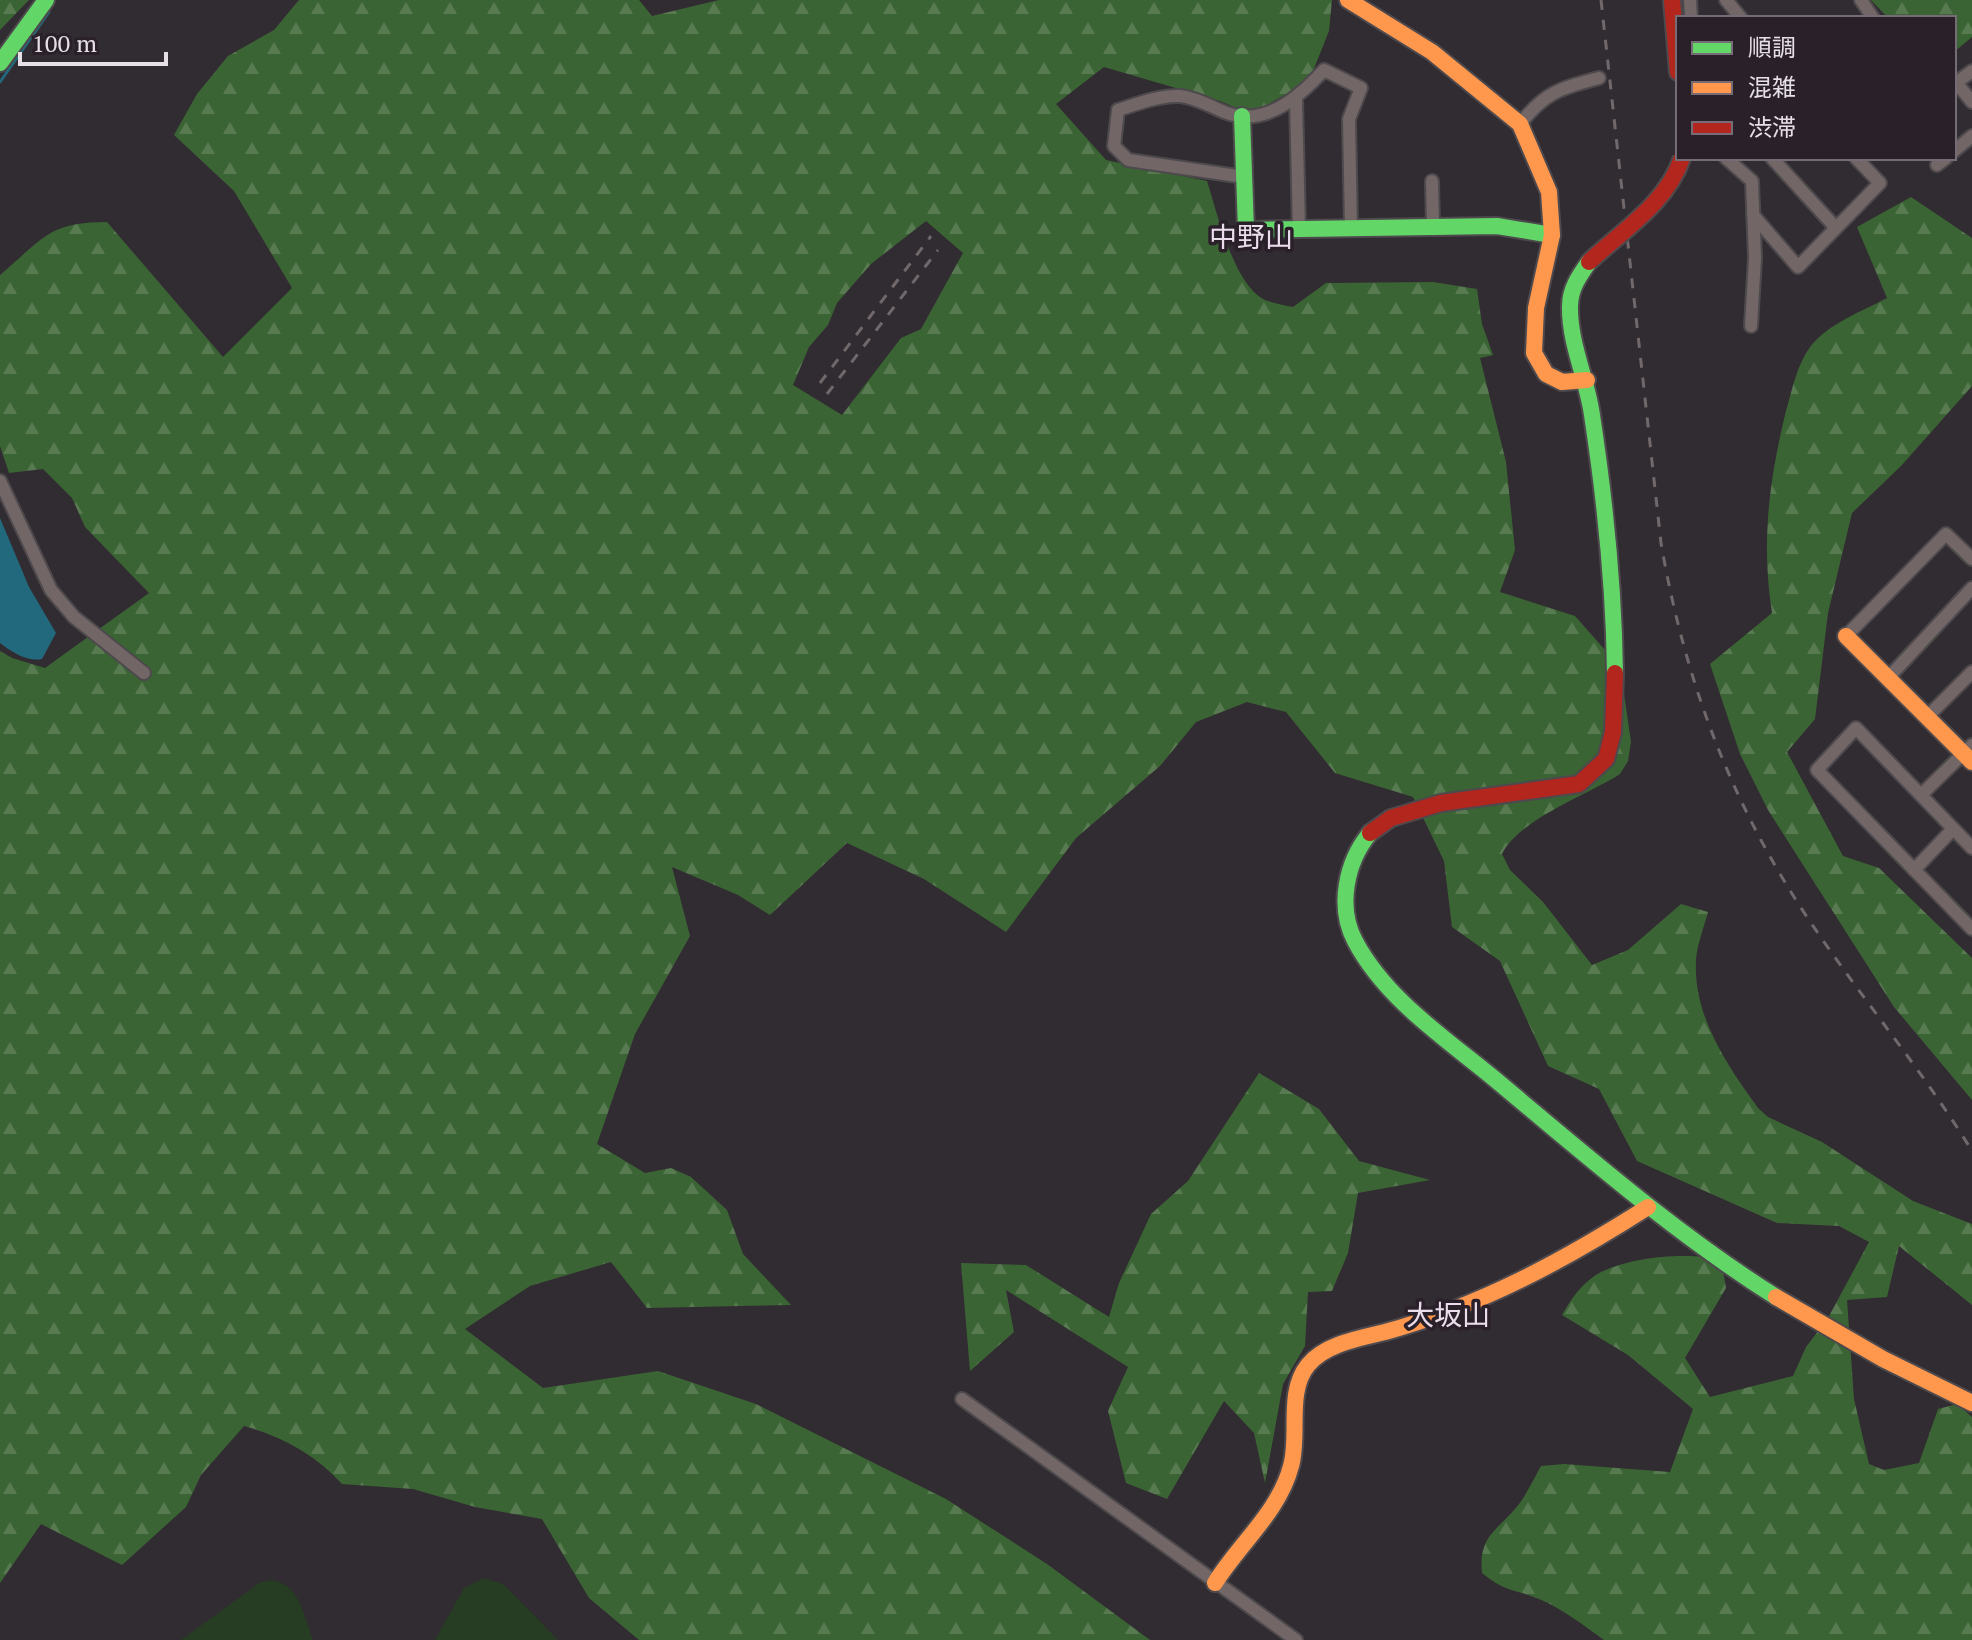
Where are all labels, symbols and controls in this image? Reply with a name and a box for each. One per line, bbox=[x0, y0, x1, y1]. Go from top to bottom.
scale bar bbox=[20, 16, 166, 66]
legend bbox=[1676, 16, 1956, 160]
text: 100 m bbox=[32, 27, 97, 59]
text: 順調 bbox=[1748, 31, 1796, 63]
text: 混雑 bbox=[1748, 71, 1796, 103]
text: 渋滞 bbox=[1748, 111, 1796, 143]
district label: 中野山 bbox=[1209, 218, 1293, 255]
district label: 大坂山 bbox=[1406, 1296, 1490, 1333]

